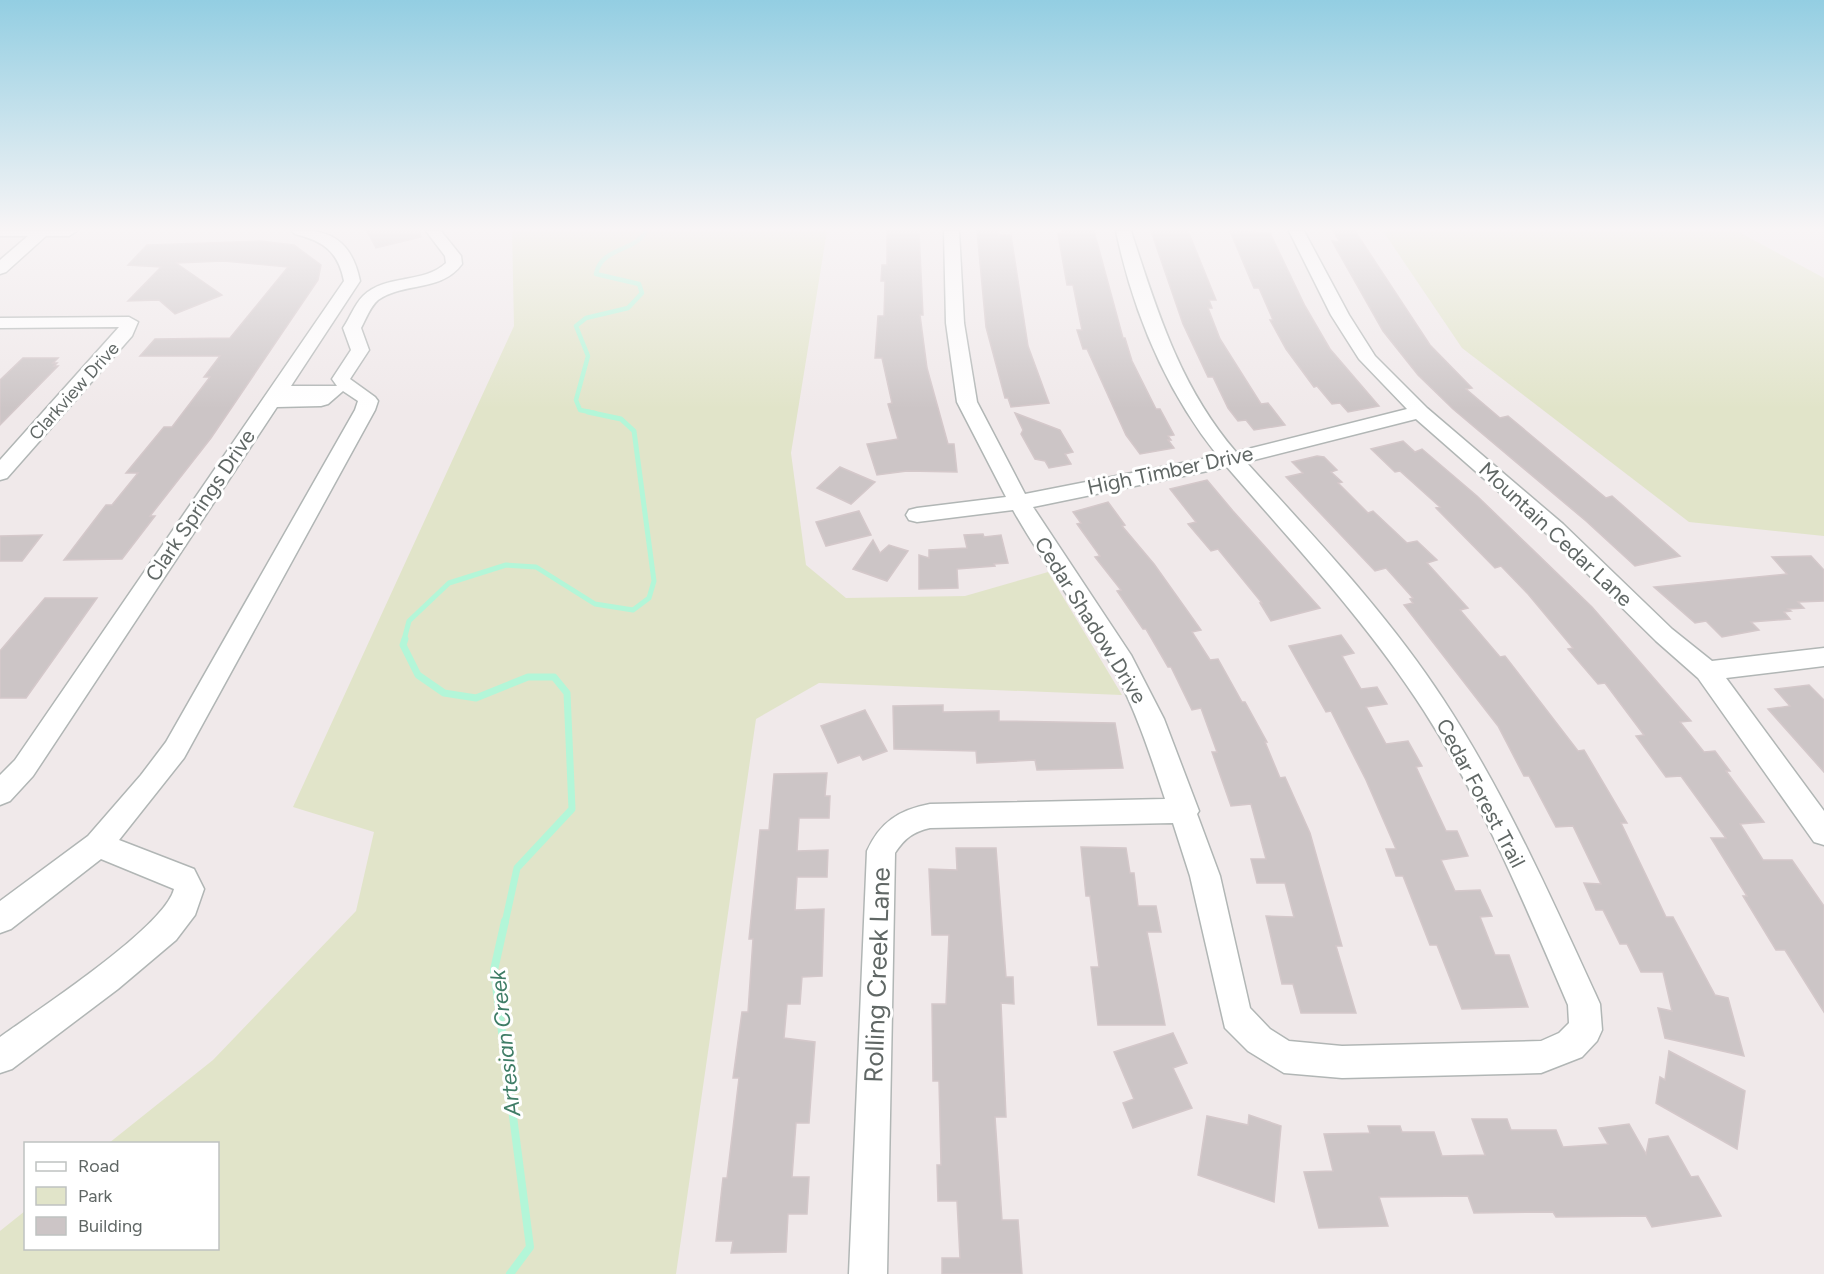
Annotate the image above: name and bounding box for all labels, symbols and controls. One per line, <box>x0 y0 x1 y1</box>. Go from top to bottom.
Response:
street label: Clarkview Drive <box>24 337 124 445</box>
street label: Clark Springs Drive <box>140 424 260 586</box>
street label: High Timber Drive <box>1085 440 1255 500</box>
street label: Mountain Cedar Lane <box>1474 456 1638 612</box>
street label: Cedar Shadow Drive <box>1030 532 1152 708</box>
street label: Cedar Forest Trail <box>1431 714 1531 872</box>
street label: Rolling Creek Lane <box>857 867 897 1083</box>
water label: Artesian Creek <box>484 967 526 1119</box>
legend <box>24 1142 219 1250</box>
text: Road <box>78 1155 119 1177</box>
text: Park <box>78 1185 113 1207</box>
text: Building <box>78 1215 143 1237</box>

